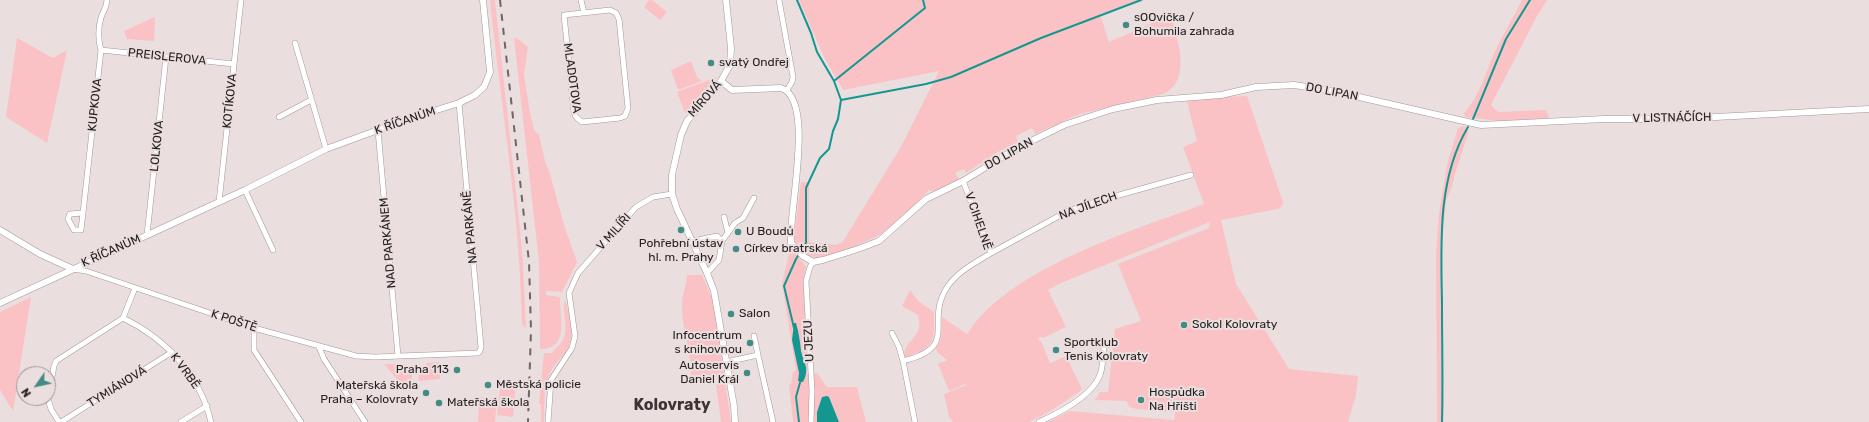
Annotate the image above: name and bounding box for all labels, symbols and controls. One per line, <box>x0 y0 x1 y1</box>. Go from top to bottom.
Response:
place label: sOOvička / Bohumila zahrada <box>1134 11 1234 39</box>
marker: sOOvička / Bohumila zahrada <box>1121 20 1131 30</box>
street label: MLADOTOVA <box>560 42 584 114</box>
street label: PREISLEROVA <box>127 46 207 68</box>
place label: svatý Ondřej <box>719 56 789 70</box>
marker: svatý Ondřej <box>706 58 716 68</box>
street label: KOTÍKOVA <box>220 73 240 129</box>
street label: KUPKOVA <box>85 78 105 132</box>
street label: MÍROVÁ <box>685 78 725 120</box>
street label: DO LIPAN <box>1305 80 1359 104</box>
street label: K ŘÍČANŮM <box>373 104 437 138</box>
street label: V LISTNÁČÍCH <box>1632 110 1712 126</box>
street label: LOLKOVA <box>147 120 167 172</box>
street label: DO LIPAN <box>982 135 1036 173</box>
street label: NA JÍLECH <box>1057 189 1119 223</box>
street label: NA PARKÁNĚ <box>460 190 480 264</box>
street label: V CIHELNĚ <box>961 190 995 252</box>
street label: NAD PARKÁNEM <box>377 197 399 289</box>
street label: V MILÍŘI <box>594 211 634 253</box>
marker: Pohřební ústav hl. m. Prahy <box>676 225 686 235</box>
place label: U Boudů <box>746 225 794 239</box>
marker: U Boudů <box>733 227 743 237</box>
street label: K ŘÍČANŮM <box>79 232 143 270</box>
place label: Pohřební ústav hl. m. Prahy <box>639 237 723 265</box>
place label: Církev bratrská <box>744 242 828 256</box>
marker: Církev bratrská <box>731 244 741 254</box>
street label: K POŠTĚ <box>209 307 259 335</box>
place label: Salon <box>739 307 770 321</box>
marker: Salon <box>726 309 736 319</box>
place label: Sokol Kolovraty <box>1192 318 1277 332</box>
street label: U JEZU <box>801 320 817 362</box>
marker: Sokol Kolovraty <box>1179 320 1189 330</box>
place label: Infocentrum s knihovnou <box>672 329 742 357</box>
place label: Sportklub Tenis Kolovraty <box>1064 336 1148 364</box>
marker: Infocentrum s knihovnou <box>745 338 755 348</box>
marker: Sportklub Tenis Kolovraty <box>1051 345 1061 355</box>
street label: K VRBĚ <box>167 350 203 392</box>
place label: Autoservis Daniel Král <box>679 359 739 387</box>
street label: TYMIÁNOVÁ <box>85 363 149 411</box>
place label: Praha 113 <box>396 363 449 377</box>
marker: Praha 113 <box>452 365 462 375</box>
north arrow <box>16 366 56 406</box>
marker: Autoservis Daniel Král <box>742 368 752 378</box>
place label: Městská policie <box>496 378 581 392</box>
place label: Mateřská škola Praha – Kolovraty <box>320 379 418 407</box>
marker: Městská policie <box>483 380 493 390</box>
text: N <box>19 386 34 399</box>
place label: Hospůdka Na Hřišti <box>1149 386 1205 414</box>
marker: Mateřská škola Praha – Kolovraty <box>421 388 431 398</box>
district label: Kolovraty <box>634 395 710 415</box>
marker: Hospůdka Na Hřišti <box>1136 395 1146 405</box>
place label: Mateřská škola <box>447 396 529 410</box>
marker: Mateřská škola <box>434 398 444 408</box>

